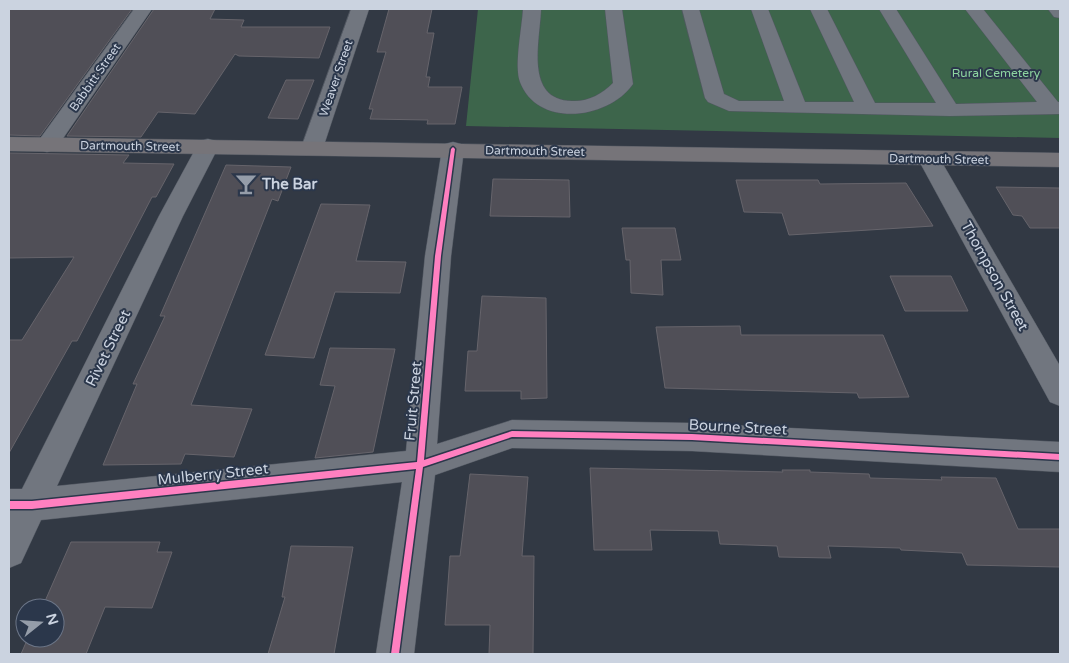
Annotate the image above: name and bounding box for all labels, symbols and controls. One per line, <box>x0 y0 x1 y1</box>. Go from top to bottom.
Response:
street label: Weaver Street <box>316 37 356 118</box>
street label: Babbitt Street <box>66 40 124 114</box>
park label: Rural Cemetery <box>952 66 1041 80</box>
street label: Dartmouth Street <box>80 138 180 154</box>
street label: Dartmouth Street <box>485 143 585 159</box>
street label: Dartmouth Street <box>889 151 989 167</box>
bar icon: The Bar <box>233 171 259 197</box>
place label: The Bar <box>261 175 317 193</box>
street label: Thompson Street <box>957 218 1033 334</box>
street label: Rivet Street <box>82 306 134 389</box>
street label: Fruit Street <box>401 360 425 442</box>
street label: Bourne Street <box>688 415 788 439</box>
street label: Mulberry Street <box>157 459 270 489</box>
north arrow <box>15 598 65 648</box>
text: N <box>42 611 62 627</box>

